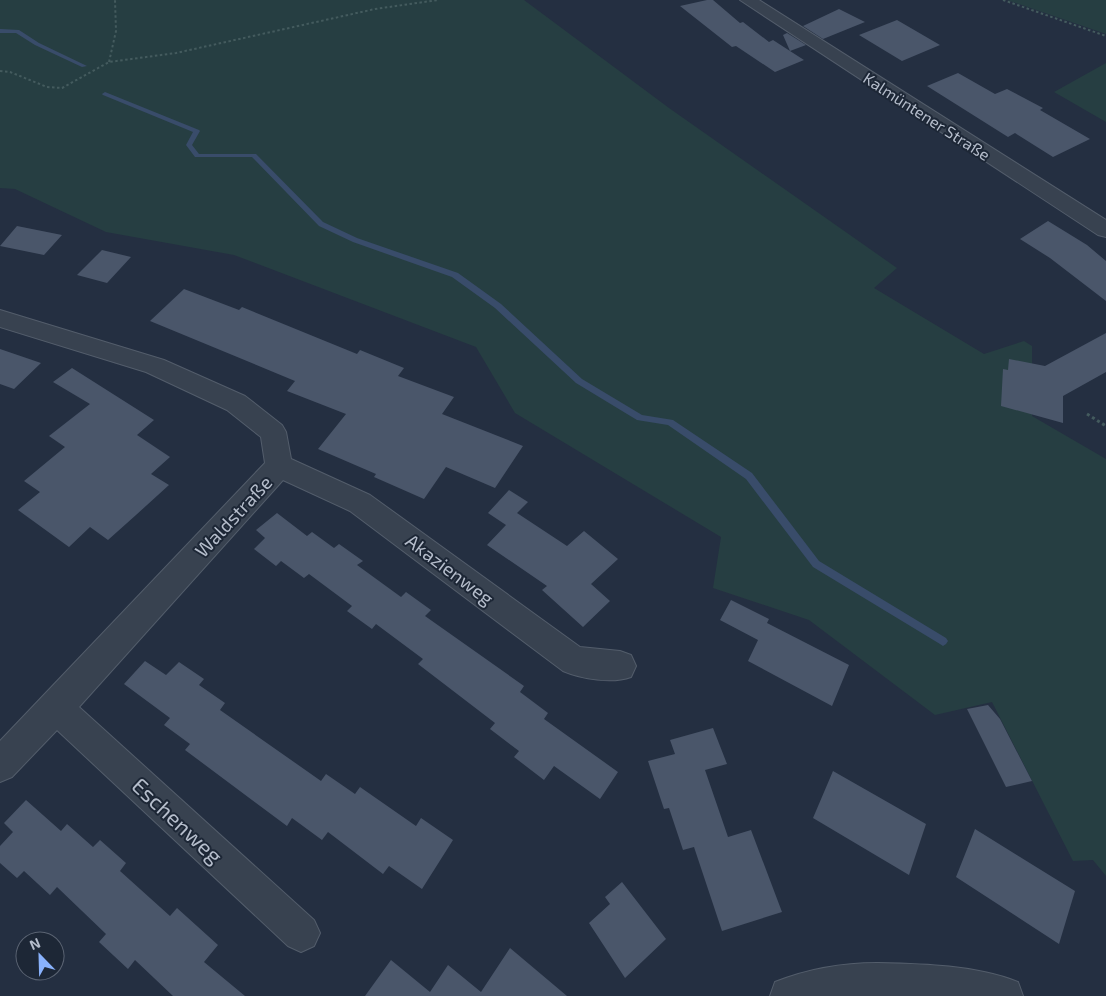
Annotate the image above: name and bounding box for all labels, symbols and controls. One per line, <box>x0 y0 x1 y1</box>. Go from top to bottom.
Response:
street label: Kalmüntener Straße <box>860 68 994 164</box>
street label: Waldstraße <box>190 471 276 561</box>
street label: Akazienweg <box>402 529 499 610</box>
street label: Eschenweg <box>128 772 228 868</box>
north arrow <box>15 931 65 981</box>
text: N <box>27 934 43 953</box>

